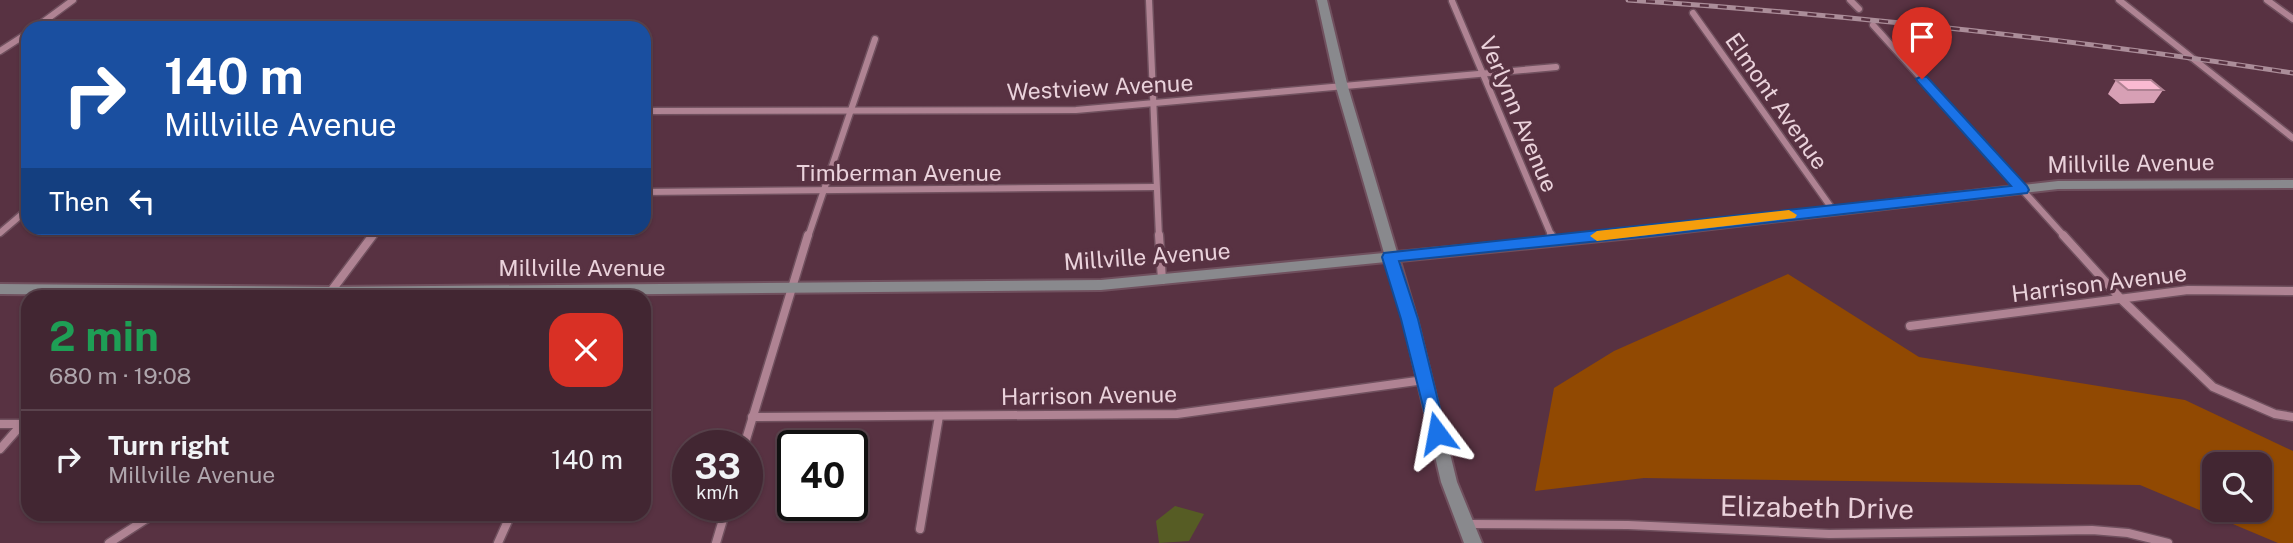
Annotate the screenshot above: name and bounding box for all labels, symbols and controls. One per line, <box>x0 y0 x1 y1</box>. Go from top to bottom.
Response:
pin <box>1892 7 1952 79</box>
icon: arrive <box>1903 18 1941 56</box>
street label: Elmont Avenue <box>1720 28 1834 174</box>
street label: Verlynn Avenue <box>1474 32 1564 196</box>
text: 140 m <box>164 47 304 105</box>
icon: right <box>49 49 140 140</box>
street label: Westview Avenue <box>1006 69 1194 105</box>
text: Millville Avenue <box>164 106 397 143</box>
street label: Millville Avenue <box>2047 148 2215 178</box>
street label: Timberman Avenue <box>796 159 1002 186</box>
icon: left <box>123 182 161 220</box>
text: Then <box>49 186 109 217</box>
street label: Millville Avenue <box>1063 237 1231 275</box>
street label: Millville Avenue <box>498 254 666 281</box>
street label: Harrison Avenue <box>2010 259 2188 307</box>
text: 2 min <box>49 311 159 360</box>
button: close <box>549 313 623 387</box>
text: 680 m · 19:08 <box>49 362 192 389</box>
street label: Harrison Avenue <box>1001 380 1177 410</box>
position arrow <box>1400 396 1474 470</box>
text: Turn right <box>108 430 230 461</box>
speed limit sign: 40 <box>777 430 868 521</box>
icon: right <box>49 440 87 478</box>
text: 140 m <box>551 444 623 475</box>
text: 33 <box>694 446 741 487</box>
map controls <box>2202 452 2272 522</box>
button: search <box>2202 452 2272 522</box>
text: Millville Avenue <box>108 461 275 488</box>
text: km/h <box>696 482 739 503</box>
street label: Elizabeth Drive <box>1720 489 1914 525</box>

